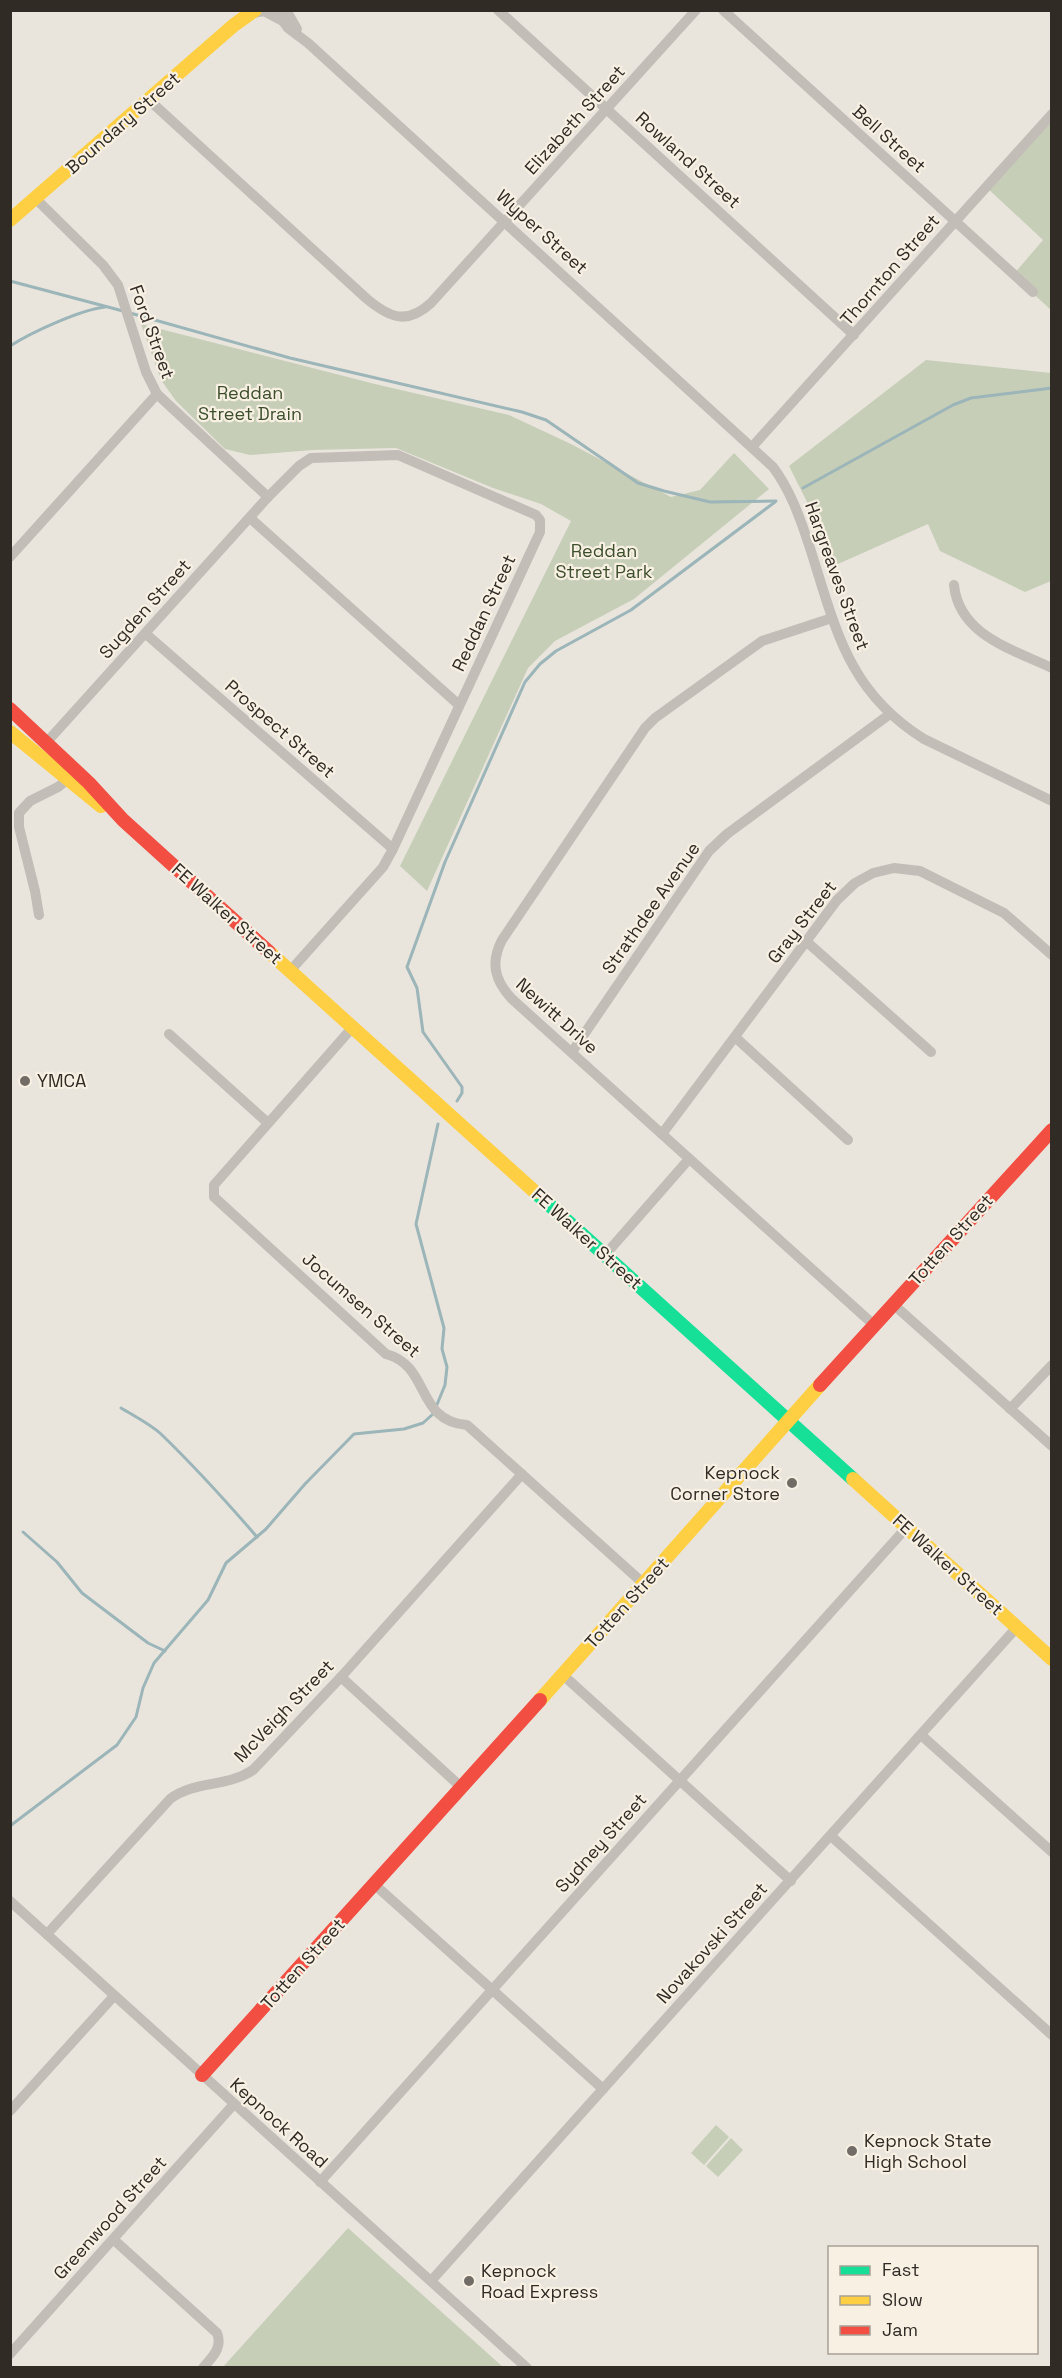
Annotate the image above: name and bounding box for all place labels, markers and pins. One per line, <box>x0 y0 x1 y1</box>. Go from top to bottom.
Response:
place label: YMCA <box>37 1069 86 1092</box>
marker: YMCA <box>18 1074 32 1088</box>
place label: Kepnock Corner Store <box>670 1461 780 1505</box>
marker: Kepnock Corner Store <box>785 1476 799 1490</box>
place label: Kepnock State High School <box>864 2129 992 2173</box>
marker: Kepnock State High School <box>845 2144 859 2158</box>
place label: Kepnock Road Express <box>481 2259 598 2303</box>
marker: Kepnock Road Express <box>462 2274 476 2288</box>

